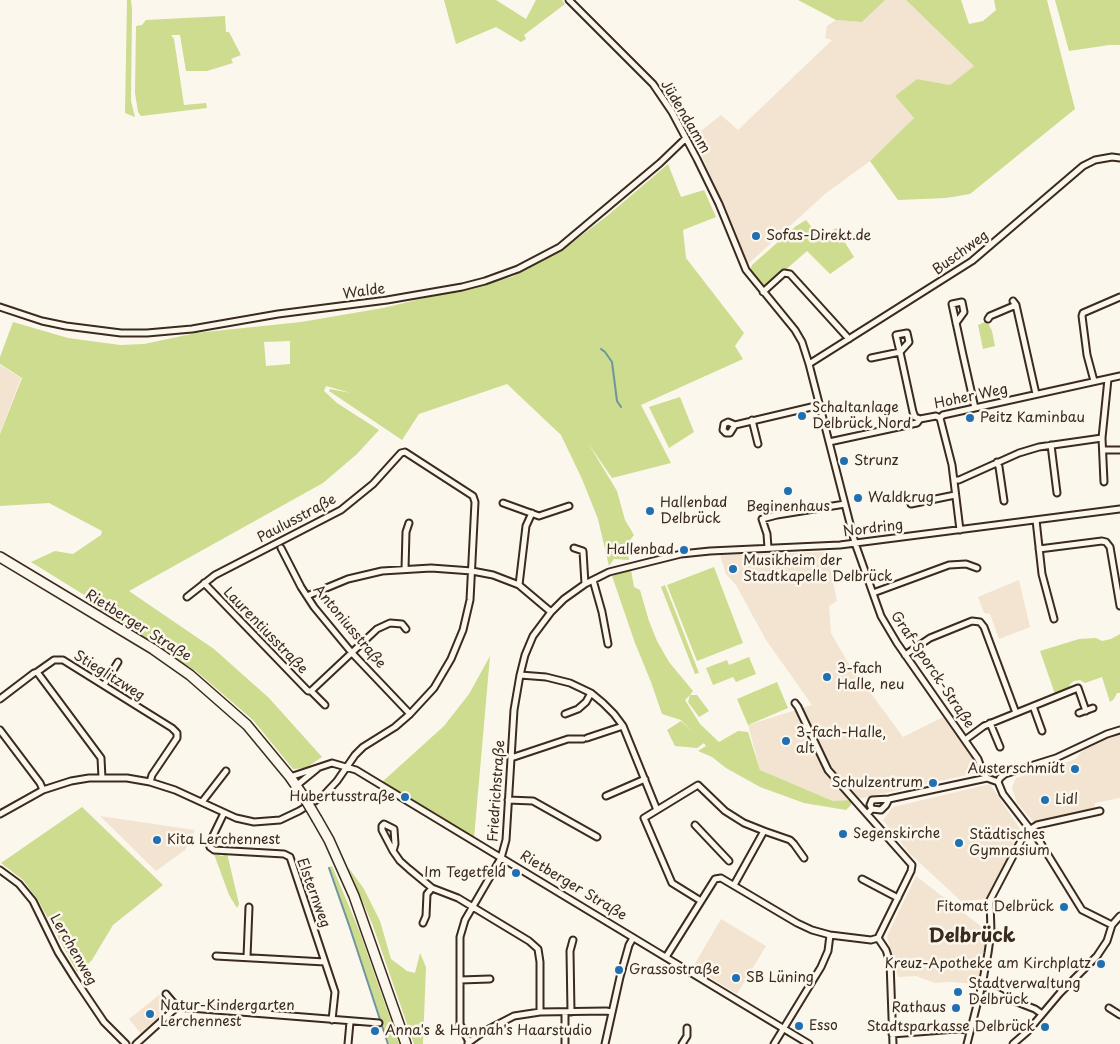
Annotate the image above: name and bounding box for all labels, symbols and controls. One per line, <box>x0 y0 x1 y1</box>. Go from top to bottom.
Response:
street label: Jüdendamm <box>657 78 713 156</box>
street label: Buschweg <box>930 227 992 279</box>
place label: Sofas-Direkt.de <box>766 228 871 244</box>
marker: Sofas-Direkt.de <box>750 230 762 242</box>
street label: Walde <box>342 281 386 303</box>
street label: Hoher Weg <box>933 381 1009 413</box>
place label: Schaltanlage Delbrück Nord <box>812 400 911 432</box>
marker: Schaltanlage Delbrück Nord <box>796 410 808 422</box>
place label: Peitz Kaminbau <box>980 410 1085 426</box>
marker: Peitz Kaminbau <box>964 412 976 424</box>
place label: Strunz <box>854 453 898 469</box>
marker: Strunz <box>838 455 850 467</box>
marker: Beginenhaus <box>782 485 794 497</box>
place label: Waldkrug <box>868 490 934 506</box>
street label: Paulusstraße <box>255 491 339 547</box>
marker: Waldkrug <box>852 492 864 504</box>
place label: Hallenbad Delbrück <box>660 495 728 528</box>
place label: Beginenhaus <box>746 499 830 515</box>
marker: Hallenbad Delbrück <box>644 505 656 517</box>
street label: Nordring <box>842 517 904 541</box>
place label: Hallenbad <box>606 542 674 558</box>
marker: Hallenbad <box>678 544 690 556</box>
place label: Musikheim der Stadtkapelle Delbrück <box>743 553 893 586</box>
marker: Musikheim der Stadtkapelle Delbrück <box>727 563 739 575</box>
street label: Antoniusstraße <box>309 582 389 672</box>
street label: Laurentiusstraße <box>219 584 311 678</box>
street label: Rietberger Straße <box>82 587 194 665</box>
street label: Graf-Sporck-Straße <box>887 608 977 732</box>
street label: Stieglitzweg <box>70 647 148 705</box>
place label: 3-fach Halle, neu <box>837 661 904 694</box>
marker: 3-fach Halle, neu <box>821 671 833 683</box>
place label: 3-fach-Halle, alt <box>796 725 886 758</box>
marker: 3-fach-Halle, alt <box>780 735 792 747</box>
street label: Friedrichstraße <box>485 739 509 843</box>
place label: Austerschmidt <box>968 761 1065 777</box>
marker: Austerschmidt <box>1069 763 1081 775</box>
place label: Schulzentrum <box>831 775 923 791</box>
marker: Schulzentrum <box>927 777 939 789</box>
place label: Hubertusstraße <box>289 789 395 805</box>
marker: Hubertusstraße <box>399 791 411 803</box>
place label: Lidl <box>1055 792 1078 808</box>
marker: Lidl <box>1039 794 1051 806</box>
place label: Segenskirche <box>853 826 940 842</box>
place label: Städtisches Gymnasium <box>969 827 1050 860</box>
marker: Segenskirche <box>837 828 849 840</box>
place label: Kita Lerchennest <box>167 832 280 848</box>
marker: Kita Lerchennest <box>151 834 163 846</box>
marker: Städtisches Gymnasium <box>953 837 965 849</box>
street label: Rietberger Straße <box>517 848 629 924</box>
street label: Elsternweg <box>293 856 333 930</box>
place label: Im Tegetfeld <box>424 865 506 881</box>
marker: Im Tegetfeld <box>510 867 522 879</box>
place label: Fitomat Delbrück <box>936 899 1054 915</box>
marker: Fitomat Delbrück <box>1058 901 1070 913</box>
street label: Lerchenweg <box>46 911 100 989</box>
district label: Delbrück <box>929 926 1015 948</box>
place label: Kreuz-Apotheke am Kirchplatz <box>884 956 1091 972</box>
marker: Kreuz-Apotheke am Kirchplatz <box>1095 958 1107 970</box>
place label: Grassostraße <box>629 962 720 978</box>
marker: Grassostraße <box>613 964 625 976</box>
place label: SB Lüning <box>746 970 814 986</box>
marker: SB Lüning <box>730 972 742 984</box>
place label: Stadtverwaltung Delbrück <box>968 976 1080 1009</box>
marker: Stadtverwaltung Delbrück <box>952 986 964 998</box>
place label: Natur-Kindergarten Lerchennest <box>160 998 295 1030</box>
place label: Rathaus <box>891 1000 946 1016</box>
marker: Rathaus <box>950 1002 962 1014</box>
marker: Natur-Kindergarten Lerchennest <box>144 1008 156 1020</box>
place label: Esso <box>809 1018 838 1034</box>
place label: Stadtsparkasse Delbrück <box>866 1019 1035 1035</box>
marker: Esso <box>793 1020 805 1032</box>
marker: Stadtsparkasse Delbrück <box>1039 1021 1051 1033</box>
place label: Anna's & Hannah's Haarstudio <box>385 1023 592 1039</box>
marker: Anna's & Hannah's Haarstudio <box>369 1025 381 1037</box>

